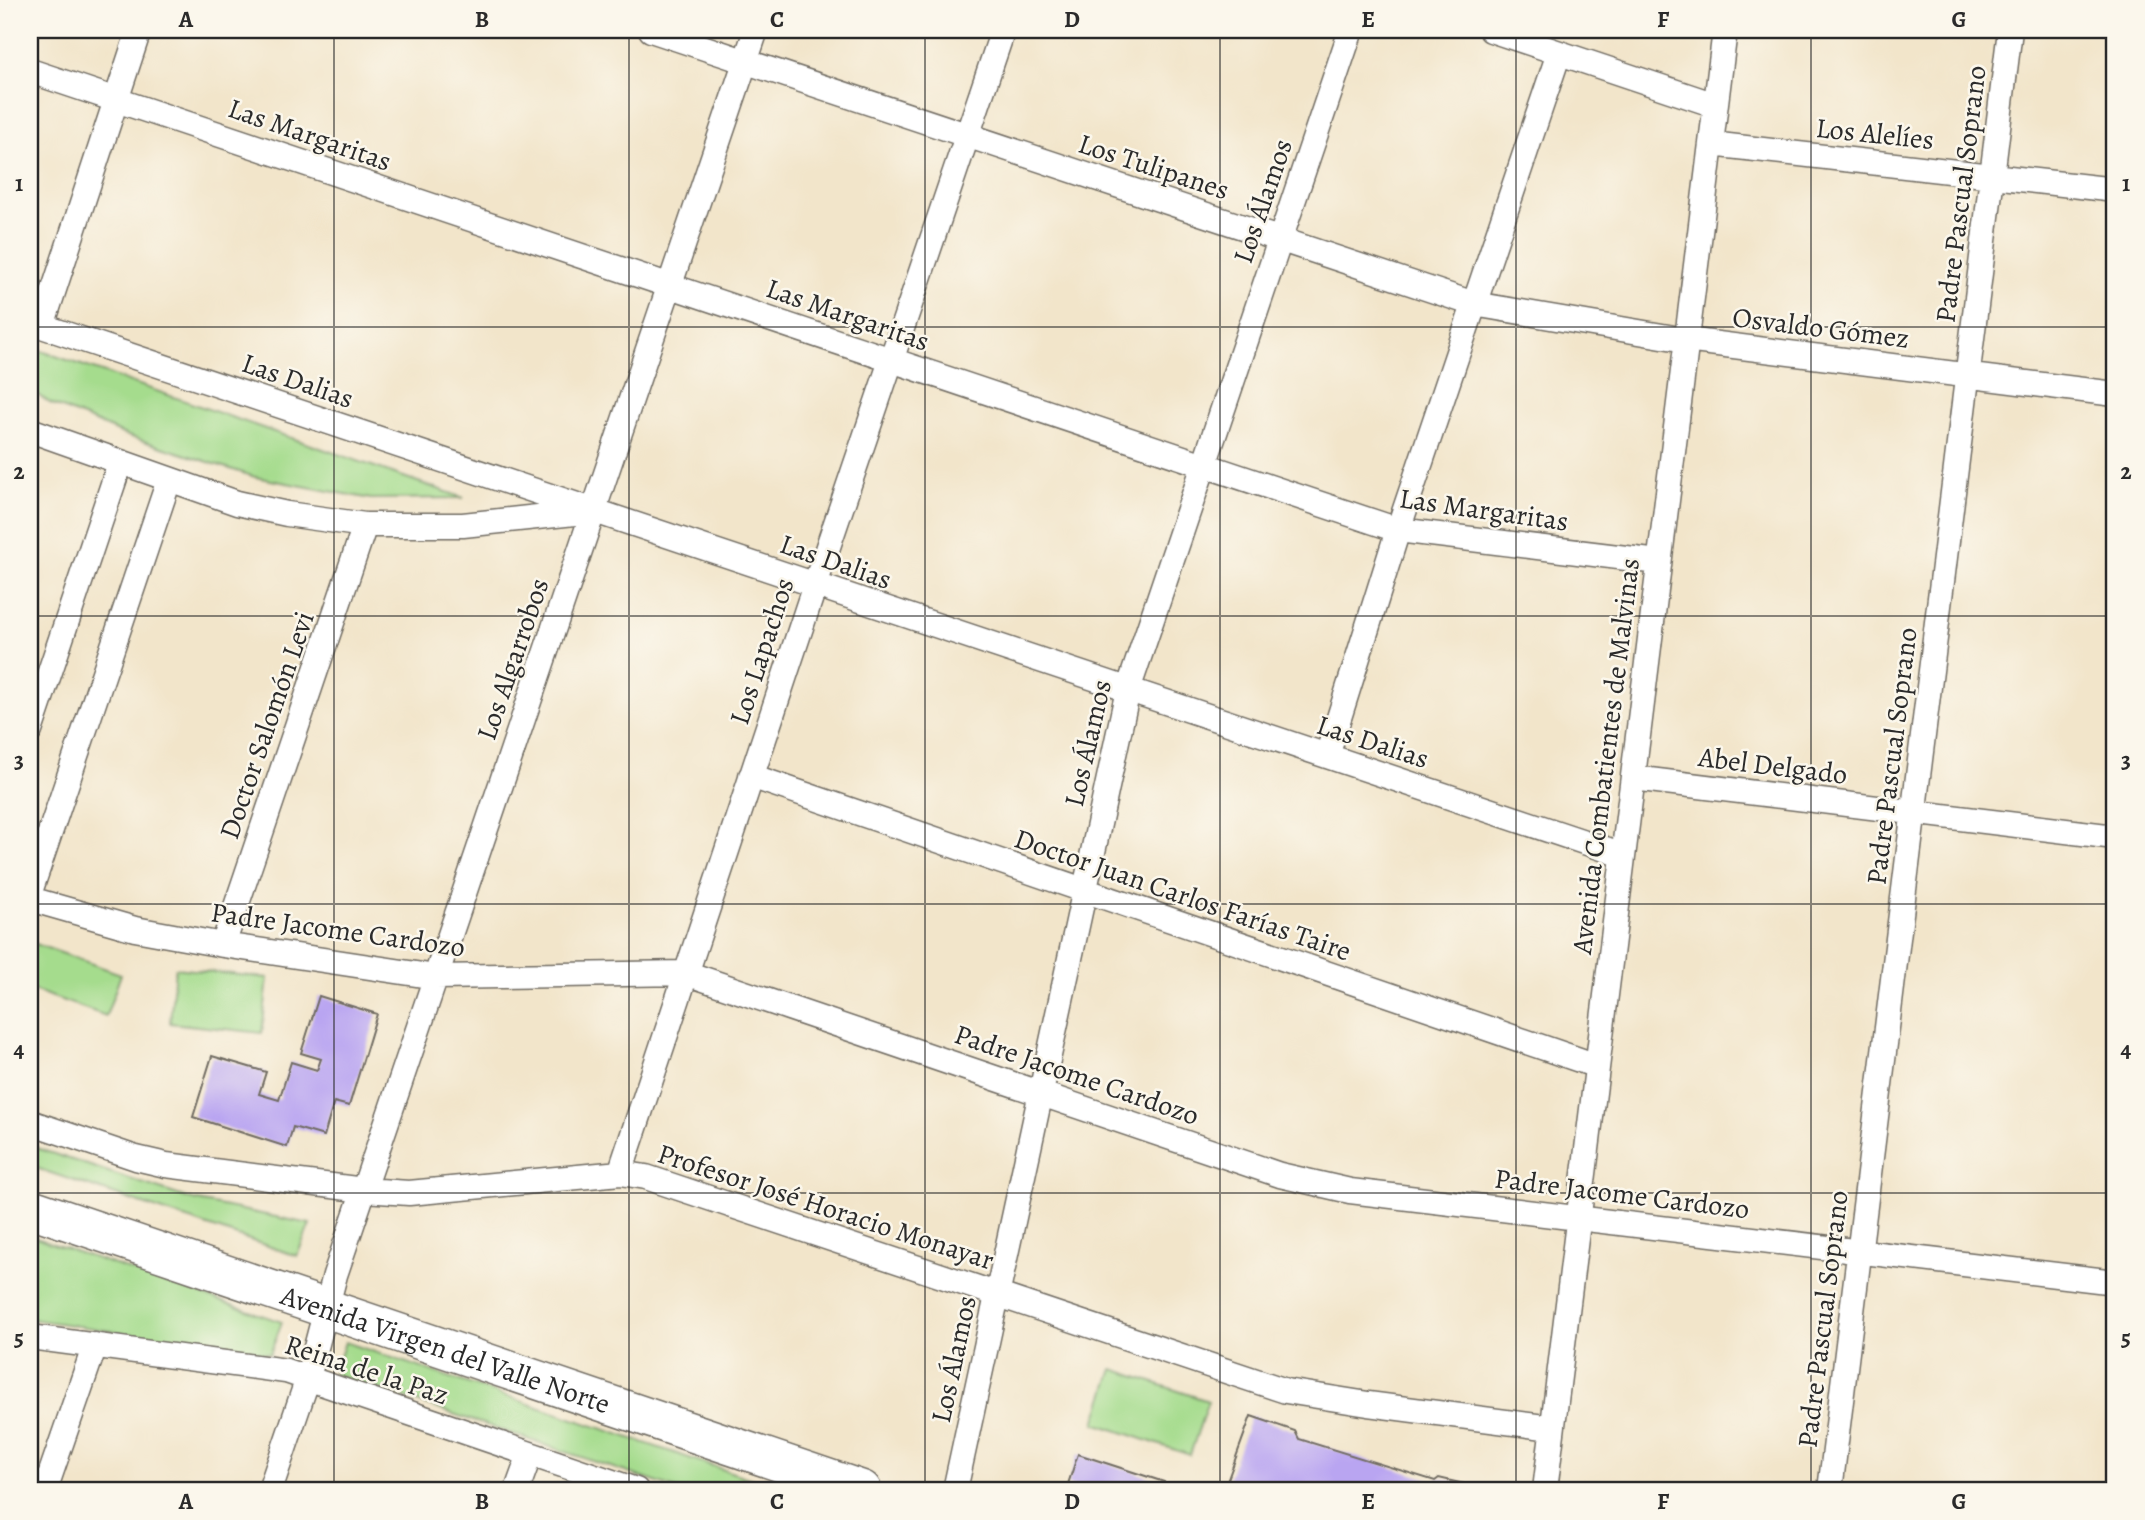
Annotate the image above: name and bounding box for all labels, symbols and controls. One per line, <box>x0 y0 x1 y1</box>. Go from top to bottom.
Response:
text: A <box>178 4 194 35</box>
text: B <box>475 4 489 35</box>
text: C <box>770 4 784 35</box>
text: D <box>1064 4 1080 35</box>
text: E <box>1361 4 1375 35</box>
text: F <box>1657 4 1670 35</box>
text: G <box>1951 4 1967 35</box>
street label: Padre Pascual Soprano <box>1926 63 1996 325</box>
street label: Las Margaritas <box>223 89 396 181</box>
street label: Los Alelíes <box>1814 109 1936 159</box>
street label: Los Tulipanes <box>1074 125 1234 209</box>
street label: Los Álamos <box>1224 134 1302 269</box>
text: 1 <box>15 168 23 199</box>
text: 1 <box>2122 168 2130 199</box>
street label: Las Margaritas <box>761 269 934 361</box>
street label: Osvaldo Gómez <box>1730 298 1911 358</box>
street label: Las Dalias <box>237 344 359 418</box>
text: 2 <box>13 456 25 487</box>
text: 2 <box>2120 456 2132 487</box>
street label: Las Margaritas <box>1397 479 1571 541</box>
street label: Las Dalias <box>775 525 897 599</box>
street label: Avenida Combatientes de Malvinas <box>1563 556 1649 957</box>
street label: Los Algarrobos <box>467 573 558 745</box>
street label: Los Lapachos <box>720 573 804 729</box>
street label: Doctor Salomón Levi <box>210 606 324 844</box>
street label: Padre Pascual Soprano <box>1857 625 1927 887</box>
street label: Los Álamos <box>1055 676 1121 810</box>
street label: Las Dalias <box>1312 706 1434 778</box>
street label: Abel Delgado <box>1695 738 1849 794</box>
text: 3 <box>14 745 24 776</box>
text: 3 <box>2121 745 2131 776</box>
street label: Doctor Juan Carlos Farías Taire <box>1009 819 1356 970</box>
street label: Padre Jacome Cardozo <box>208 893 467 967</box>
street label: Padre Jacome Cardozo <box>949 1015 1204 1135</box>
text: 4 <box>14 1034 25 1065</box>
text: 4 <box>2121 1034 2132 1065</box>
street label: Profesor José Horacio Monayar <box>653 1135 999 1279</box>
street label: Padre Jacome Cardozo <box>1492 1160 1751 1228</box>
street label: Padre Pascual Soprano <box>1788 1188 1858 1450</box>
street label: Avenida Virgen del Valle Norte <box>275 1276 615 1423</box>
street label: Los Álamos <box>922 1292 986 1426</box>
text: 5 <box>14 1322 24 1353</box>
text: 5 <box>2121 1322 2131 1353</box>
street label: Reina de la Paz <box>280 1326 453 1414</box>
text: A <box>178 1486 194 1517</box>
text: B <box>475 1486 489 1517</box>
text: C <box>770 1486 784 1517</box>
text: D <box>1064 1486 1080 1517</box>
text: E <box>1361 1486 1375 1517</box>
text: F <box>1657 1486 1670 1517</box>
text: G <box>1951 1486 1967 1517</box>

